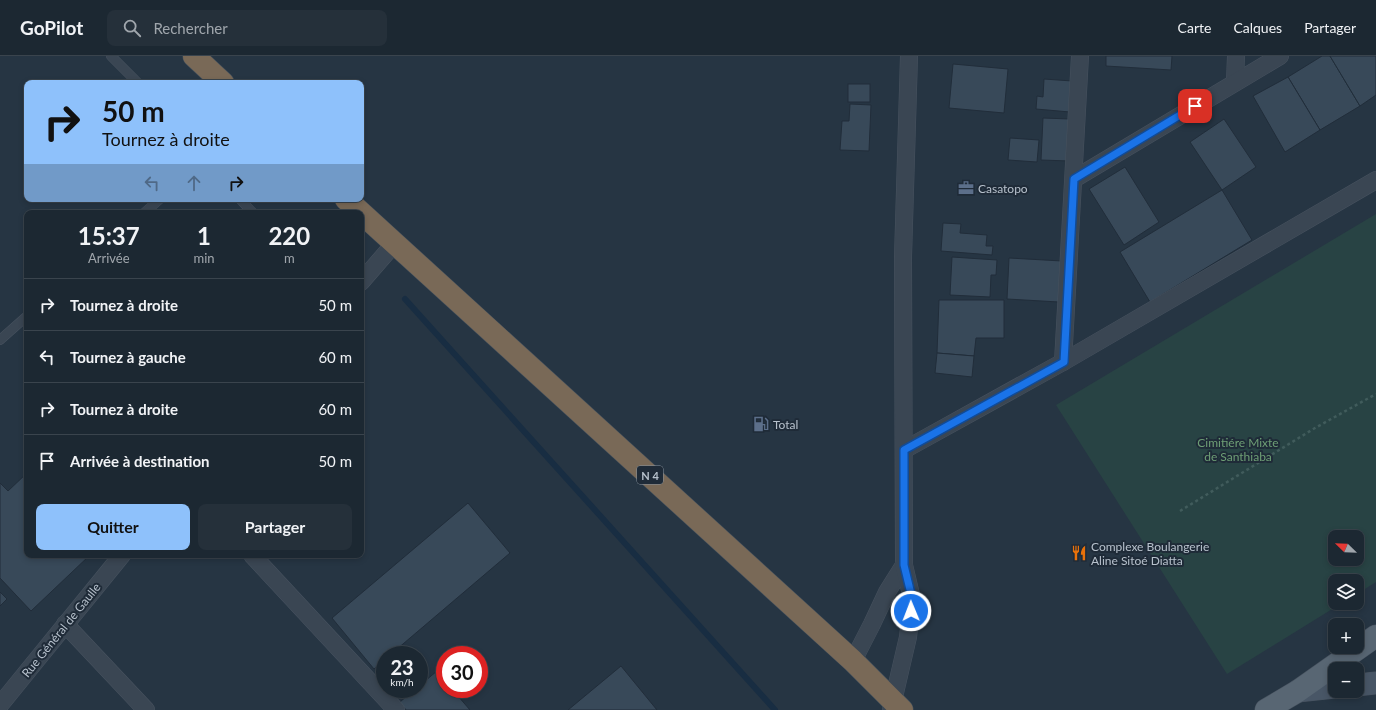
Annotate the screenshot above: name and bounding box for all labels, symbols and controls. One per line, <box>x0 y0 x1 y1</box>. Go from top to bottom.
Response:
search box <box>107 10 387 46</box>
text: GoPilot <box>20 16 83 39</box>
icon: search <box>121 17 143 39</box>
text: Rechercher <box>153 19 228 37</box>
text: Carte <box>1178 19 1211 36</box>
text: Calques <box>1233 19 1282 36</box>
text: Partager <box>1304 19 1356 36</box>
pin <box>1178 89 1212 123</box>
text: 50 m <box>102 94 165 128</box>
icon: arrive <box>1184 95 1206 117</box>
icon: right <box>36 96 88 148</box>
text: Tournez à droite <box>102 128 230 150</box>
icon: left <box>141 172 163 194</box>
icon: ahead <box>183 172 205 194</box>
icon: right <box>225 172 247 194</box>
office icon: Casatopo <box>957 179 975 197</box>
place label: Casatopo <box>978 181 1028 196</box>
text: 15:37 <box>78 221 140 250</box>
text: 1 <box>197 221 211 250</box>
text: 220 <box>268 221 310 250</box>
text: Arrivée <box>88 250 130 266</box>
text: min <box>194 250 215 266</box>
text: m <box>284 250 295 266</box>
icon: right <box>36 294 58 316</box>
text: Tournez à droite <box>70 296 178 314</box>
text: 50 m <box>318 296 352 314</box>
icon: left <box>36 346 58 368</box>
text: Tournez à gauche <box>70 348 186 366</box>
text: 60 m <box>318 348 352 366</box>
icon: right <box>36 398 58 420</box>
text: Tournez à droite <box>70 400 178 418</box>
text: 60 m <box>318 400 352 418</box>
fuel station icon: Total <box>752 415 770 433</box>
place label: Total <box>773 417 798 432</box>
park label: Cimitiére Mixte de Santhiaba <box>1197 435 1279 464</box>
icon: arrive <box>36 450 58 472</box>
text: Arrivée à destination <box>70 452 209 470</box>
text: 50 m <box>318 452 352 470</box>
road number: N 4 <box>637 466 663 484</box>
button: Quitter <box>36 504 190 550</box>
button: Partager <box>198 504 352 550</box>
north arrow <box>1328 530 1364 566</box>
map controls <box>1328 530 1364 698</box>
place label: Complexe Boulangerie Aline Sitoé Diatta <box>1091 539 1209 568</box>
restaurant icon: Complexe Boulangerie Aline Sitoé Diatta <box>1070 544 1088 562</box>
button: layers <box>1328 574 1364 610</box>
street label: Rue Général de Gaulle <box>18 580 104 680</box>
position arrow <box>890 590 932 632</box>
button: + <box>1328 618 1364 654</box>
speed limit sign: 30 <box>436 646 488 698</box>
text: 23 <box>390 655 414 679</box>
button: − <box>1328 662 1364 698</box>
text: km/h <box>390 676 414 688</box>

